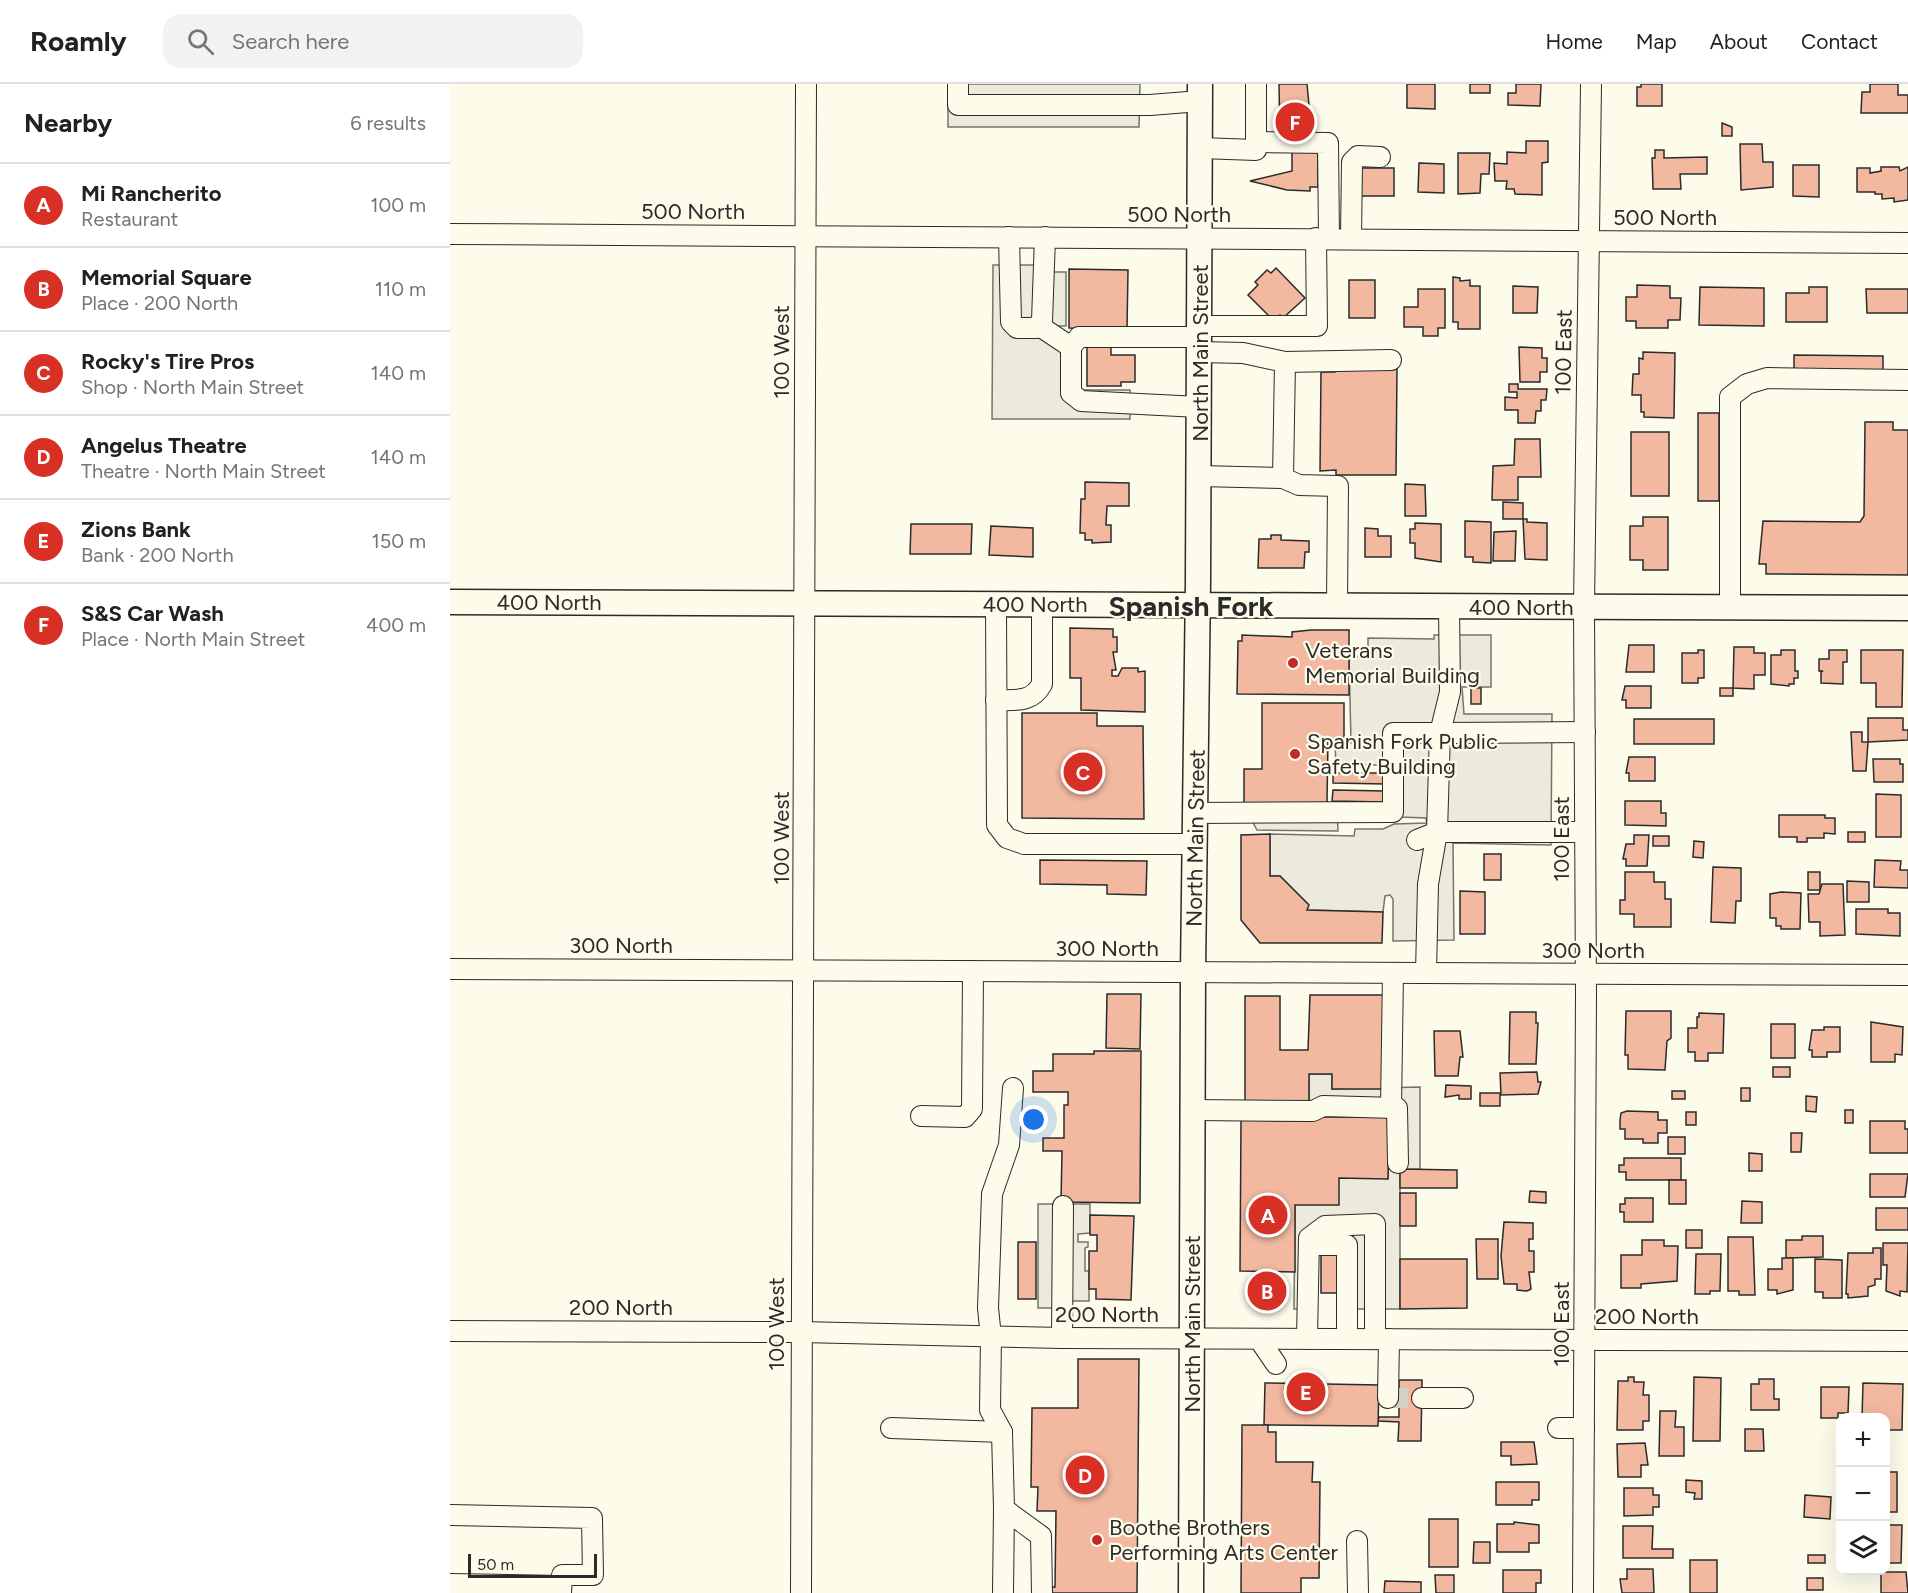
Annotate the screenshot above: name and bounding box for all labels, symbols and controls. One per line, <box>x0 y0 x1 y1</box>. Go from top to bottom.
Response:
search box <box>163 14 583 68</box>
text: Roamly <box>30 24 127 58</box>
icon: search <box>184 25 217 58</box>
text: Search here <box>232 28 349 55</box>
text: Home <box>1546 29 1603 54</box>
text: Map <box>1636 29 1677 54</box>
text: About <box>1710 29 1768 54</box>
text: Contact <box>1801 29 1878 54</box>
pin: F <box>1276 99 1314 144</box>
text: Nearby <box>24 107 112 139</box>
text: 6 results <box>350 111 426 135</box>
text: Mi Rancherito <box>81 180 222 207</box>
text: A <box>36 193 51 217</box>
text: 100 m <box>370 193 426 217</box>
street label: 500 North <box>641 198 745 225</box>
street label: 500 North <box>1127 201 1231 228</box>
street label: 500 North <box>1613 204 1717 231</box>
text: Restaurant <box>81 207 178 231</box>
text: Memorial Square <box>81 264 252 291</box>
street label: North Main Street <box>1187 264 1214 442</box>
text: B <box>37 277 50 301</box>
text: 110 m <box>375 277 426 301</box>
text: Place · 200 North <box>81 291 238 315</box>
street label: 100 West <box>768 305 795 399</box>
street label: 100 East <box>1549 309 1578 395</box>
text: Rocky's Tire Pros <box>81 348 254 375</box>
text: C <box>36 361 51 385</box>
text: 140 m <box>371 361 426 385</box>
text: Shop · North Main Street <box>81 375 304 399</box>
text: Angelus Theatre <box>81 432 247 459</box>
text: D <box>37 445 51 469</box>
text: 140 m <box>371 445 426 469</box>
text: Theatre · North Main Street <box>81 459 326 483</box>
text: Zions Bank <box>81 516 191 543</box>
text: E <box>38 529 49 553</box>
text: 150 m <box>371 529 426 553</box>
text: Bank · 200 North <box>81 543 234 567</box>
street label: 400 North <box>496 589 602 616</box>
district label: Spanish Fork <box>1109 589 1273 623</box>
street label: 400 North <box>982 591 1088 618</box>
street label: 400 North <box>1468 594 1574 621</box>
text: S&S Car Wash <box>81 600 224 627</box>
text: F <box>38 613 49 637</box>
text: 400 m <box>366 613 426 637</box>
text: Place · North Main Street <box>81 627 305 651</box>
place label: Veterans Memorial Building <box>1305 637 1480 689</box>
marker: Veterans Memorial Building <box>1286 656 1300 670</box>
place label: Spanish Fork Public Safety Building <box>1307 728 1498 780</box>
marker: Spanish Fork Public Safety Building <box>1288 747 1302 761</box>
street label: North Main Street <box>1180 749 1211 927</box>
pin: C <box>1064 750 1102 794</box>
street label: 100 West <box>768 791 795 885</box>
street label: 100 East <box>1548 796 1575 882</box>
street label: 300 North <box>569 932 673 959</box>
street label: 300 North <box>1055 935 1159 962</box>
street label: 300 North <box>1541 937 1645 964</box>
your location <box>1019 1105 1048 1134</box>
pin: A <box>1248 1192 1288 1238</box>
street label: North Main Street <box>1179 1235 1206 1413</box>
pin: B <box>1248 1268 1286 1314</box>
street label: 100 West <box>763 1277 790 1371</box>
street label: 100 East <box>1548 1281 1575 1367</box>
street label: 200 North <box>569 1294 673 1321</box>
street label: 200 North <box>1055 1301 1159 1328</box>
street label: 200 North <box>1595 1303 1699 1330</box>
pin: E <box>1286 1370 1326 1414</box>
map controls <box>1836 1413 1890 1575</box>
button: + <box>1836 1413 1890 1467</box>
pin: D <box>1066 1452 1104 1498</box>
button: − <box>1836 1467 1890 1521</box>
place label: Boothe Brothers Performing Arts Center <box>1109 1514 1338 1566</box>
button: layers <box>1836 1521 1890 1575</box>
marker: Boothe Brothers Performing Arts Center <box>1090 1533 1104 1547</box>
scale bar <box>468 1551 597 1578</box>
text: 50 m <box>477 1555 514 1574</box>

